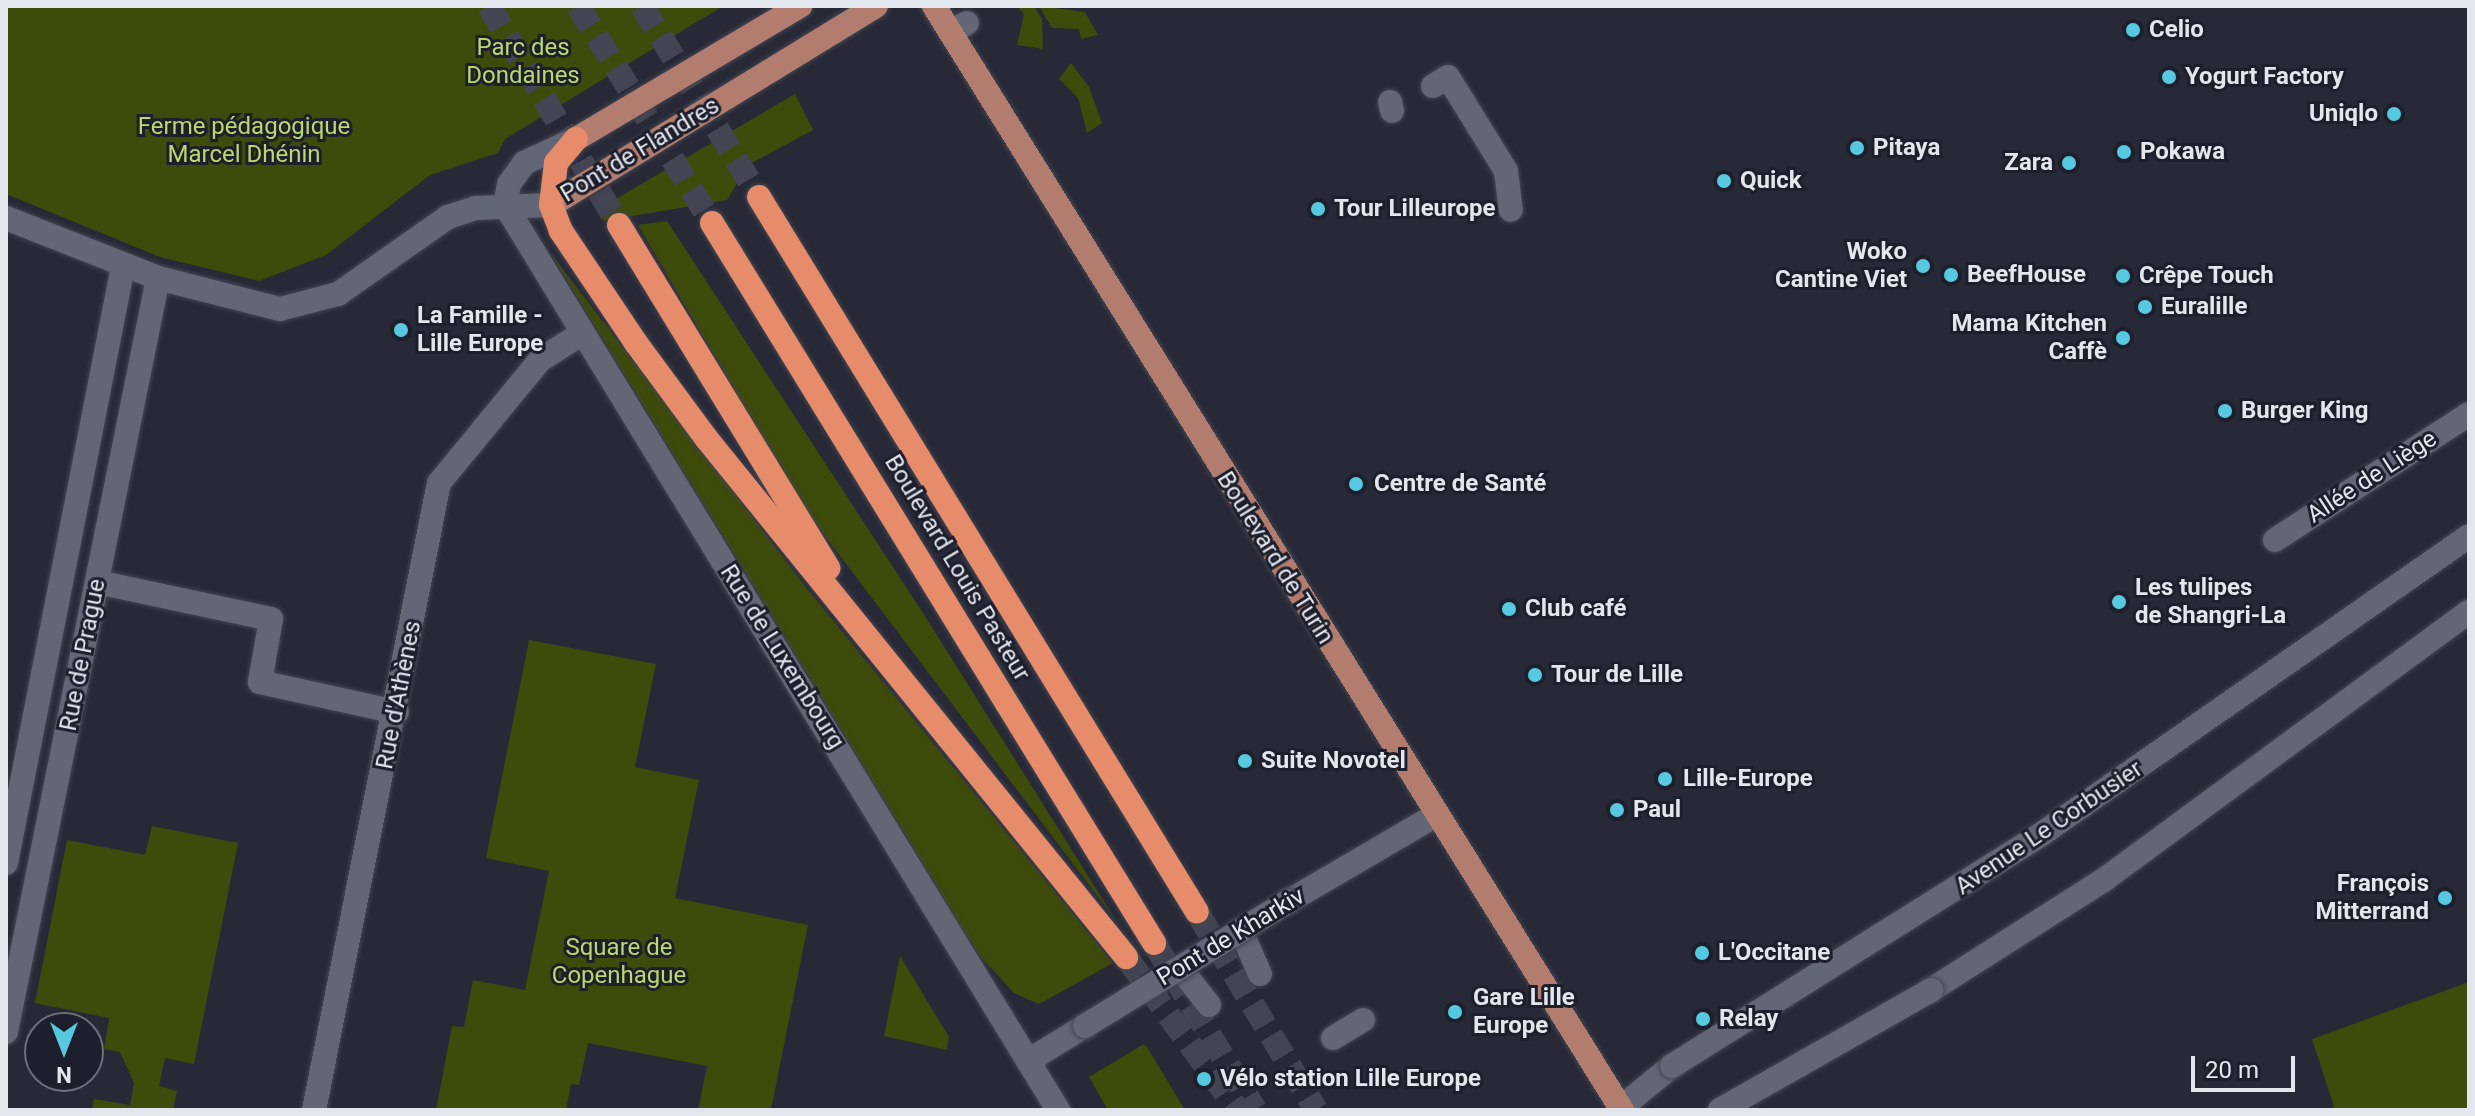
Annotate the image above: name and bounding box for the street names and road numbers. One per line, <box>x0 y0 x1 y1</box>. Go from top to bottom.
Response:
street label: Pont de Flandres <box>555 91 725 209</box>
street label: Allée de Liège <box>2302 424 2442 530</box>
street label: Boulevard Louis Pasteur <box>878 450 1036 686</box>
street label: Boulevard de Turin <box>1210 466 1340 650</box>
street label: Rue de Luxembourg <box>714 560 850 754</box>
street label: Rue de Prague <box>54 577 112 733</box>
street label: Rue d'Athènes <box>370 618 428 772</box>
street label: Avenue Le Corbusier <box>1950 755 2148 901</box>
street label: Pont de Kharkiv <box>1152 882 1310 992</box>

